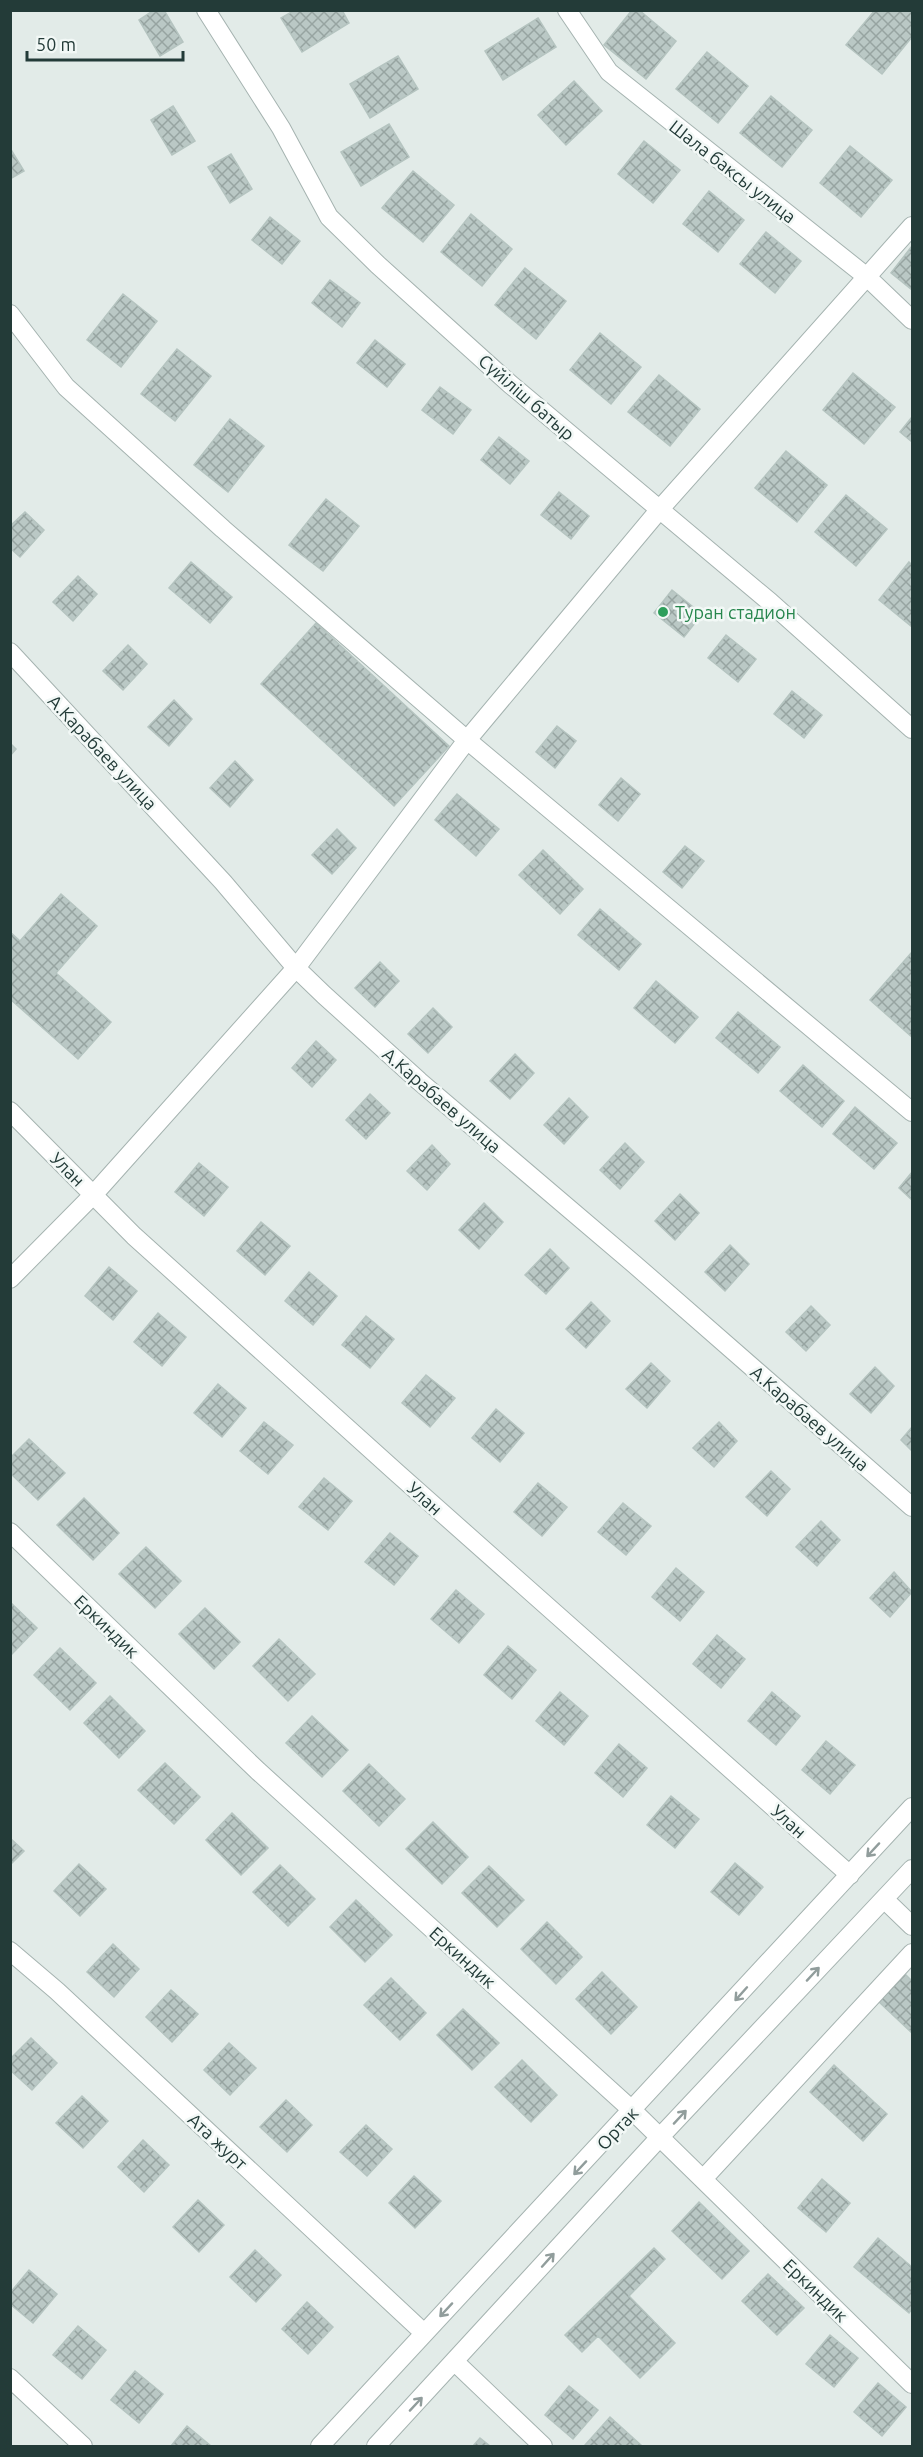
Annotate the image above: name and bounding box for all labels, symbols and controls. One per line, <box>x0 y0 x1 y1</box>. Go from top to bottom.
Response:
scale bar <box>27 24 183 62</box>
text: 50 m <box>36 34 76 54</box>
street label: Шала баксы улица <box>666 116 800 226</box>
street label: Сүйіліш батыр <box>475 350 579 444</box>
place label: Туран стадион <box>675 602 796 622</box>
marker: Туран стадион <box>656 605 670 619</box>
street label: А.Карабаев улица <box>45 690 161 814</box>
street label: А.Карабаев улица <box>379 1043 505 1157</box>
street label: Улан <box>47 1148 89 1190</box>
street label: А.Карабаев улица <box>747 1361 873 1475</box>
street label: Улан <box>404 1477 446 1519</box>
street label: Еркиндик <box>71 1590 143 1662</box>
street label: Улан <box>768 1800 810 1842</box>
one-way arrow <box>866 1842 880 1857</box>
street label: Еркиндик <box>426 1922 500 1992</box>
one-way arrow <box>806 1967 820 1982</box>
one-way arrow <box>734 1986 748 2001</box>
street label: Ортак <box>592 2103 642 2153</box>
street label: Ата журт <box>184 2109 252 2173</box>
one-way arrow <box>673 2109 687 2124</box>
one-way arrow <box>573 2160 587 2175</box>
one-way arrow <box>541 2253 555 2268</box>
street label: Еркиндик <box>780 2254 852 2326</box>
one-way arrow <box>439 2302 453 2317</box>
one-way arrow <box>409 2396 423 2411</box>

